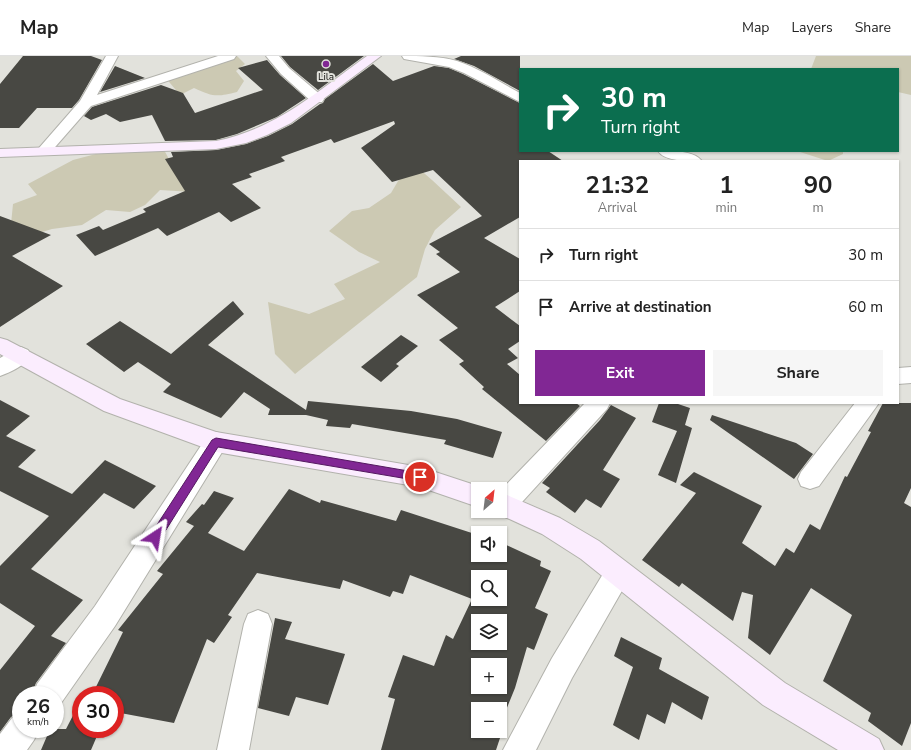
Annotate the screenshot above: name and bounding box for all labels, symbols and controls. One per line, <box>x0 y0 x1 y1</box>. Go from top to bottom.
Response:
text: Map <box>20 15 58 41</box>
text: Map <box>742 18 769 37</box>
text: Layers <box>791 18 833 37</box>
text: Share <box>855 18 891 37</box>
marker: Lila <box>321 59 331 69</box>
place label: Lila <box>318 70 334 84</box>
text: 30 m <box>601 79 667 117</box>
icon: right <box>535 84 587 136</box>
text: Turn right <box>601 115 680 139</box>
text: 21:32 <box>586 169 649 201</box>
text: 1 <box>719 169 734 201</box>
text: 90 <box>804 169 832 201</box>
text: Arrival <box>598 199 637 217</box>
text: min <box>716 199 737 217</box>
text: m <box>812 199 824 217</box>
icon: right <box>535 244 557 266</box>
text: Turn right <box>569 245 638 265</box>
text: 30 m <box>848 245 883 265</box>
icon: arrive <box>535 296 557 318</box>
text: Arrive at destination <box>569 297 712 317</box>
text: 60 m <box>848 297 883 317</box>
button: Exit <box>535 350 705 396</box>
button: Share <box>713 350 883 396</box>
pin <box>403 460 437 494</box>
icon: arrive <box>409 466 431 488</box>
north arrow <box>471 482 507 518</box>
map controls <box>471 482 507 738</box>
position arrow <box>134 516 176 558</box>
button: sound <box>471 526 507 562</box>
button: search <box>471 570 507 606</box>
button: layers <box>471 614 507 650</box>
button: + <box>471 658 507 694</box>
speed limit sign: 30 <box>72 686 124 738</box>
text: 26 <box>26 693 50 720</box>
button: − <box>471 702 507 738</box>
text: km/h <box>27 715 49 729</box>

